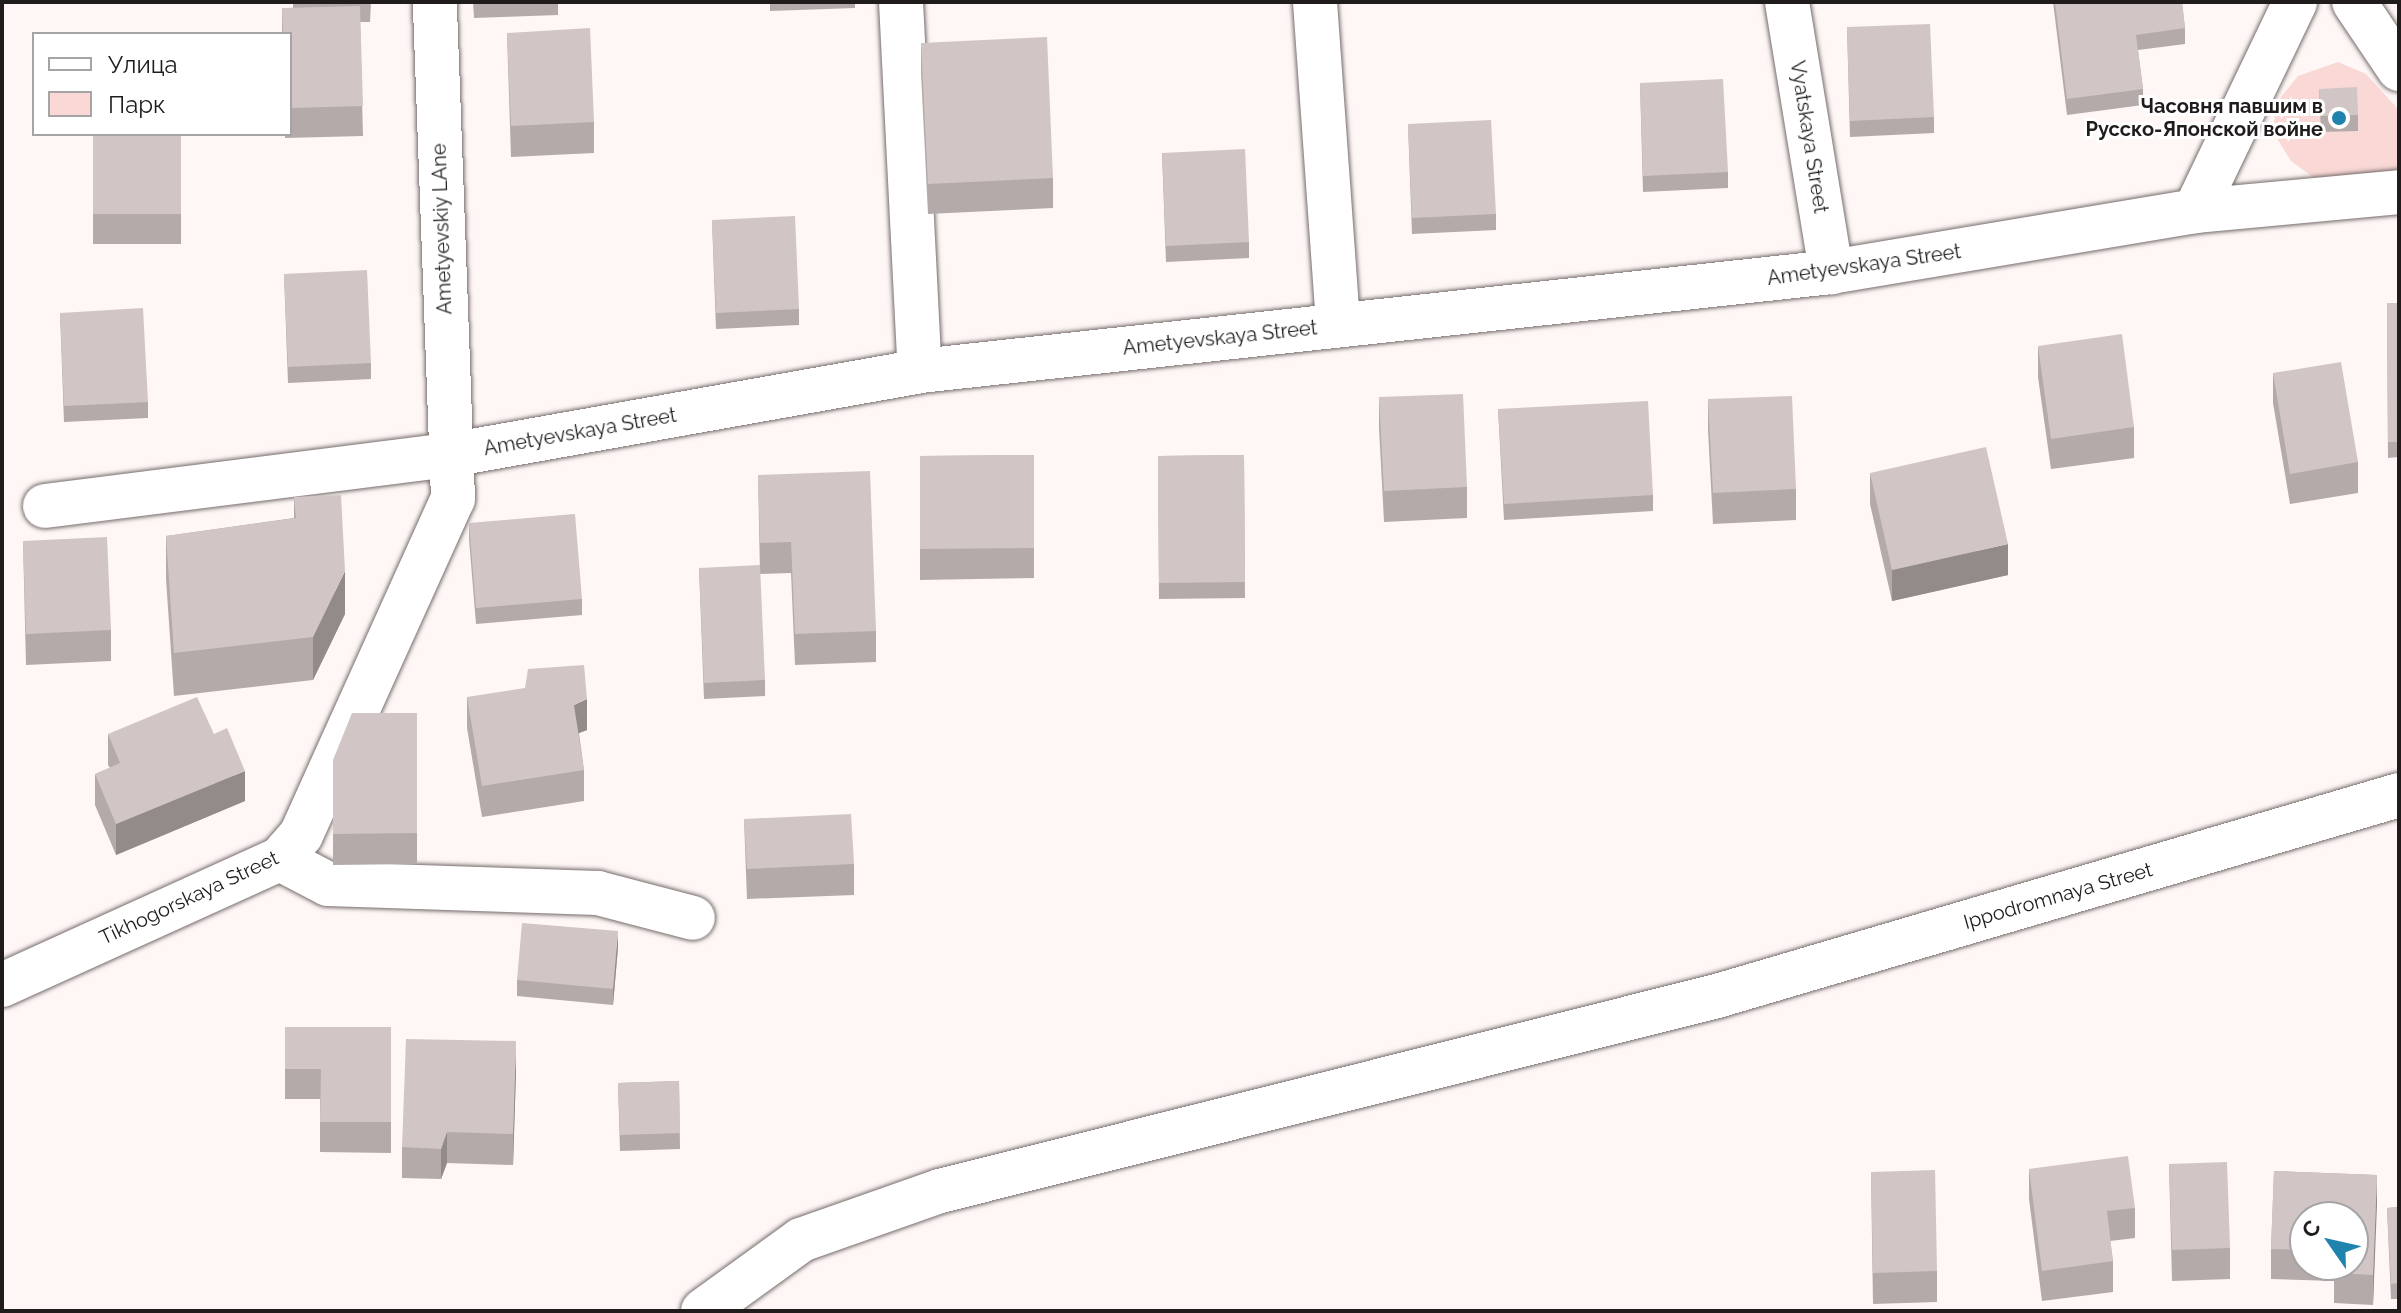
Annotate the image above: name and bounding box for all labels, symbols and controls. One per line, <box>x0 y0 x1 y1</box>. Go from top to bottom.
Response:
legend <box>32 32 292 136</box>
text: Улица <box>108 50 178 79</box>
street label: Vyatskaya Street <box>1785 59 1833 215</box>
text: Парк <box>108 90 166 119</box>
place label: Часовня павшим в Русско-Японской войне <box>2085 94 2323 141</box>
marker: Часовня павшим в Русско-Японской войне <box>2330 109 2348 127</box>
street label: Ametyevskiy LAne <box>427 143 457 315</box>
street label: Ametyevskaya Street <box>1766 240 1962 290</box>
street label: Ametyevskaya Street <box>1122 316 1318 360</box>
street label: Ametyevskaya Street <box>482 403 678 461</box>
street label: Tikhogorskaya Street <box>96 846 282 950</box>
street label: Ippodromnaya Street <box>1961 858 2155 934</box>
north arrow <box>2289 1201 2369 1281</box>
text: С <box>2296 1215 2326 1242</box>

